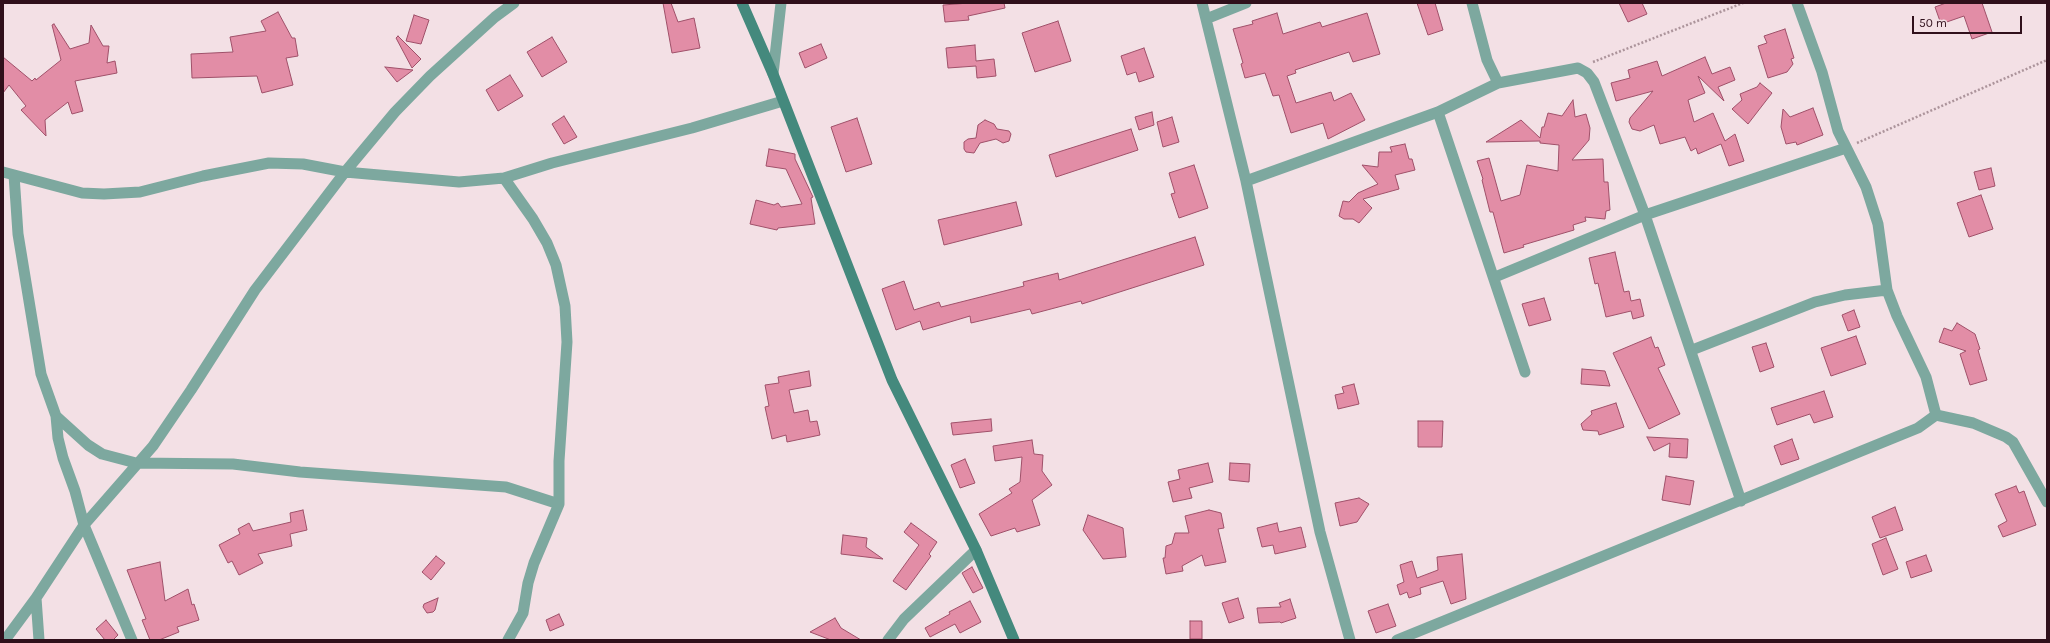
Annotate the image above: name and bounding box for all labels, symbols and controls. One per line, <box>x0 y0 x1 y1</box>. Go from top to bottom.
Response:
scale bar <box>1914 8 2024 34</box>
text: 50 m <box>1919 16 1947 30</box>

